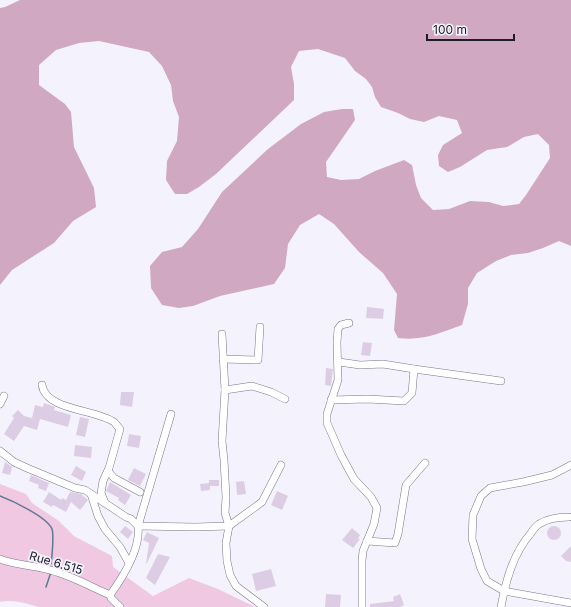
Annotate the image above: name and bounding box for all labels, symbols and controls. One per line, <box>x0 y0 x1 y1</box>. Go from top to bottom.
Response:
scale bar <box>427 16 514 42</box>
text: 100 m <box>433 22 467 37</box>
street label: Rue 6.515 <box>28 548 85 577</box>

